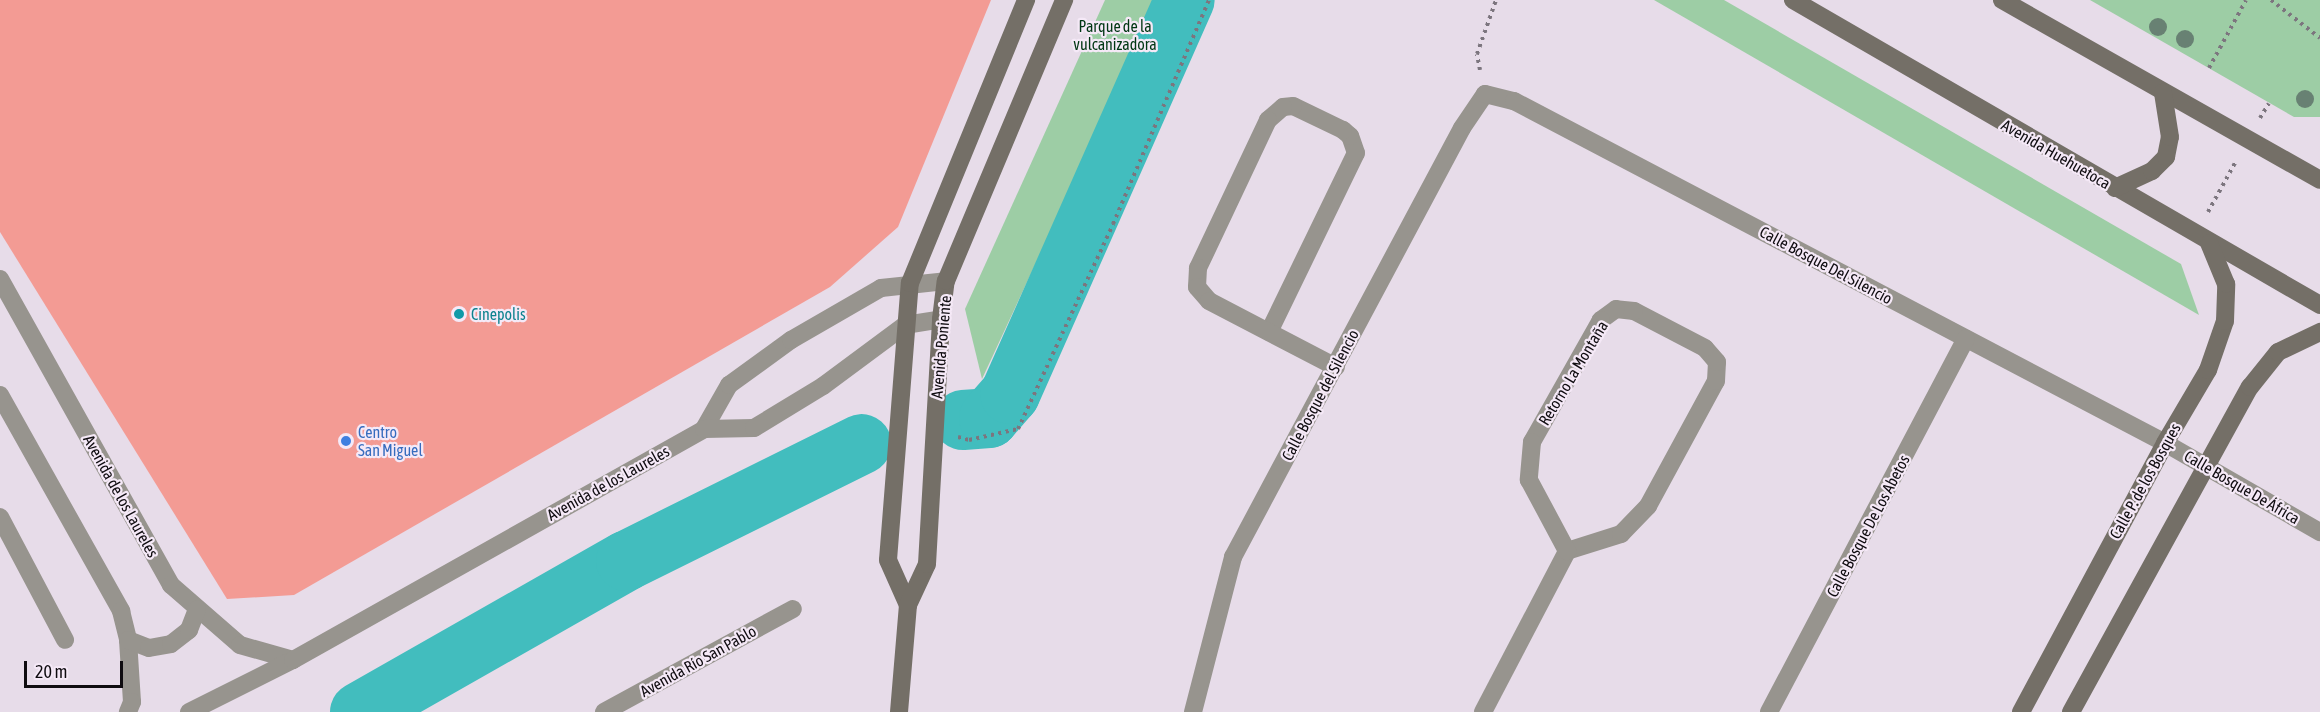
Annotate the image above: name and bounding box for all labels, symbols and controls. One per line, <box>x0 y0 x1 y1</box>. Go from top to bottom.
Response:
park label: Parque de la vulcanizadora <box>1073 16 1157 54</box>
street label: Avenida Huehuetoca <box>1998 115 2114 193</box>
street label: Calle Bosque Del Silencio <box>1757 222 1895 308</box>
street label: Avenida Poniente <box>927 295 955 399</box>
place label: Cinepolis <box>471 304 526 324</box>
marker: Cinepolis <box>452 307 466 321</box>
street label: Retorno La Montaña <box>1534 317 1612 429</box>
street label: Calle Bosque del Silencio <box>1277 326 1363 464</box>
street label: Calle P. de los Bosques <box>2105 420 2185 542</box>
place label: Centro San Miguel <box>358 422 423 460</box>
street label: Avenida de los Laureles <box>79 431 163 561</box>
marker: Centro San Miguel <box>339 434 353 448</box>
street label: Avenida de los Laureles <box>543 441 673 525</box>
street label: Calle Bosque De África <box>2181 446 2303 528</box>
street label: Calle Bosque De Los Abetos <box>1822 452 1914 600</box>
street label: Avenida Río San Pablo <box>637 621 759 701</box>
scale bar <box>27 649 126 687</box>
text: 20 m <box>35 661 67 682</box>

